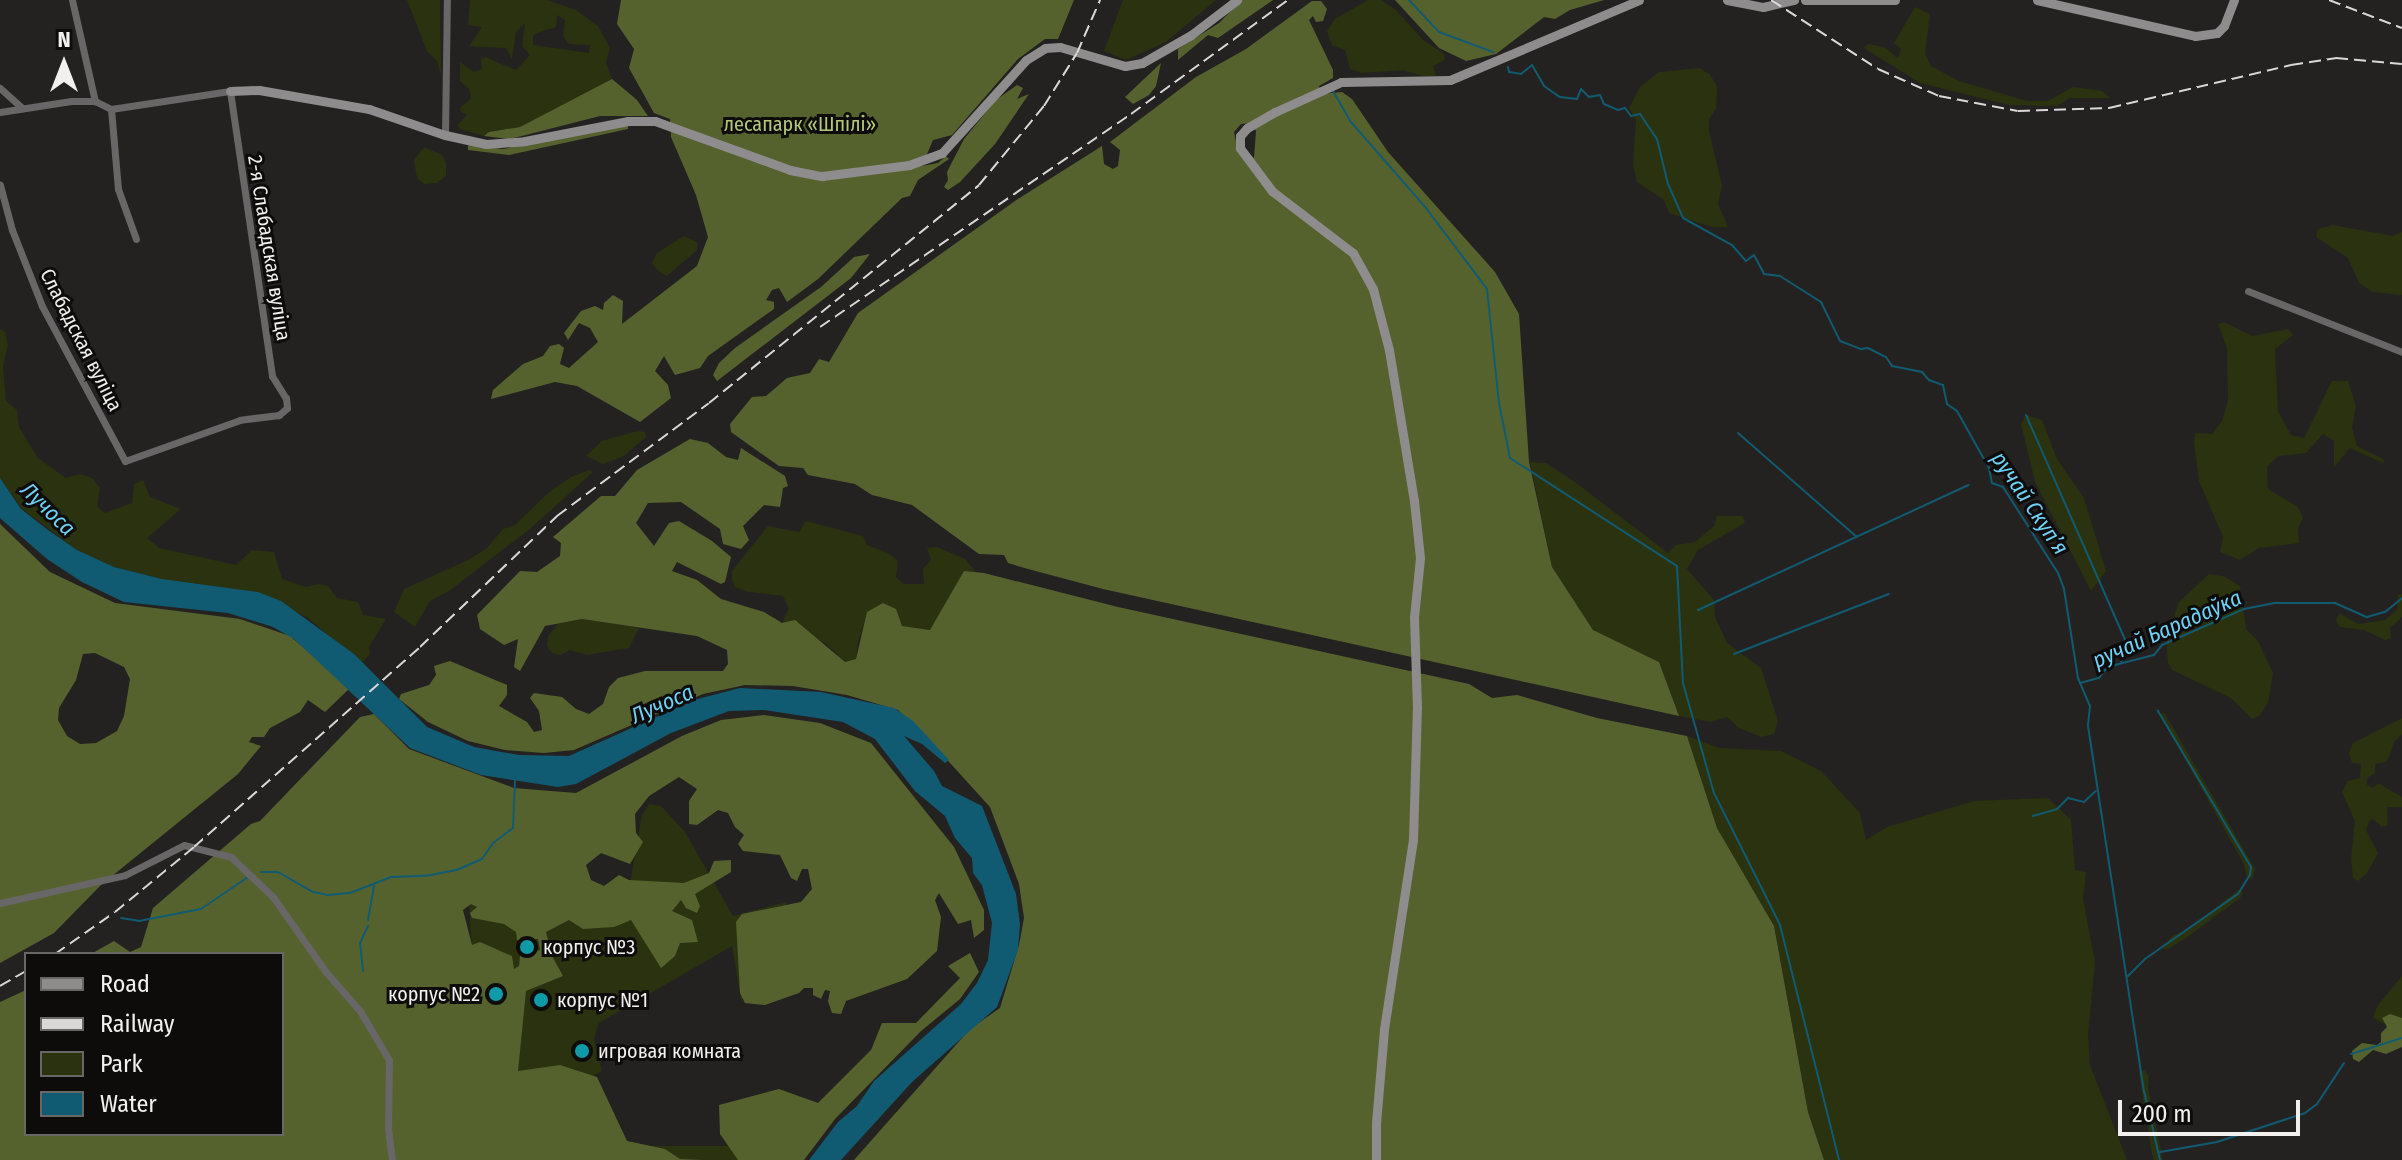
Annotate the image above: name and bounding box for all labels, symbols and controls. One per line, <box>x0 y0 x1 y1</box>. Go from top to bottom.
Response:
north arrow <box>24 24 104 104</box>
text: N <box>57 26 71 53</box>
park label: лесапарк «Шпілі» <box>724 112 876 136</box>
street label: 2-я Слабадская вуліца <box>243 154 295 342</box>
street label: Слабадская вуліца <box>35 265 127 415</box>
water label: ручай Скупʼя <box>1986 447 2074 559</box>
water label: Лучоса <box>15 477 81 541</box>
water label: ручай Барадаўка <box>2088 584 2246 674</box>
water label: Лучоса <box>627 679 697 729</box>
place label: корпус №3 <box>543 935 635 959</box>
marker: корпус №3 <box>518 938 536 956</box>
legend <box>24 952 284 1136</box>
text: Road <box>100 970 150 998</box>
place label: корпус №2 <box>388 982 480 1006</box>
marker: корпус №2 <box>487 985 505 1003</box>
place label: корпус №1 <box>557 988 648 1012</box>
marker: корпус №1 <box>532 991 550 1009</box>
text: Railway <box>100 1010 175 1038</box>
place label: игровая комната <box>598 1039 741 1063</box>
marker: игровая комната <box>573 1042 591 1060</box>
text: Park <box>100 1050 143 1078</box>
scale bar <box>2122 1084 2304 1134</box>
text: Water <box>100 1090 157 1118</box>
text: 200 m <box>2132 1100 2192 1128</box>

